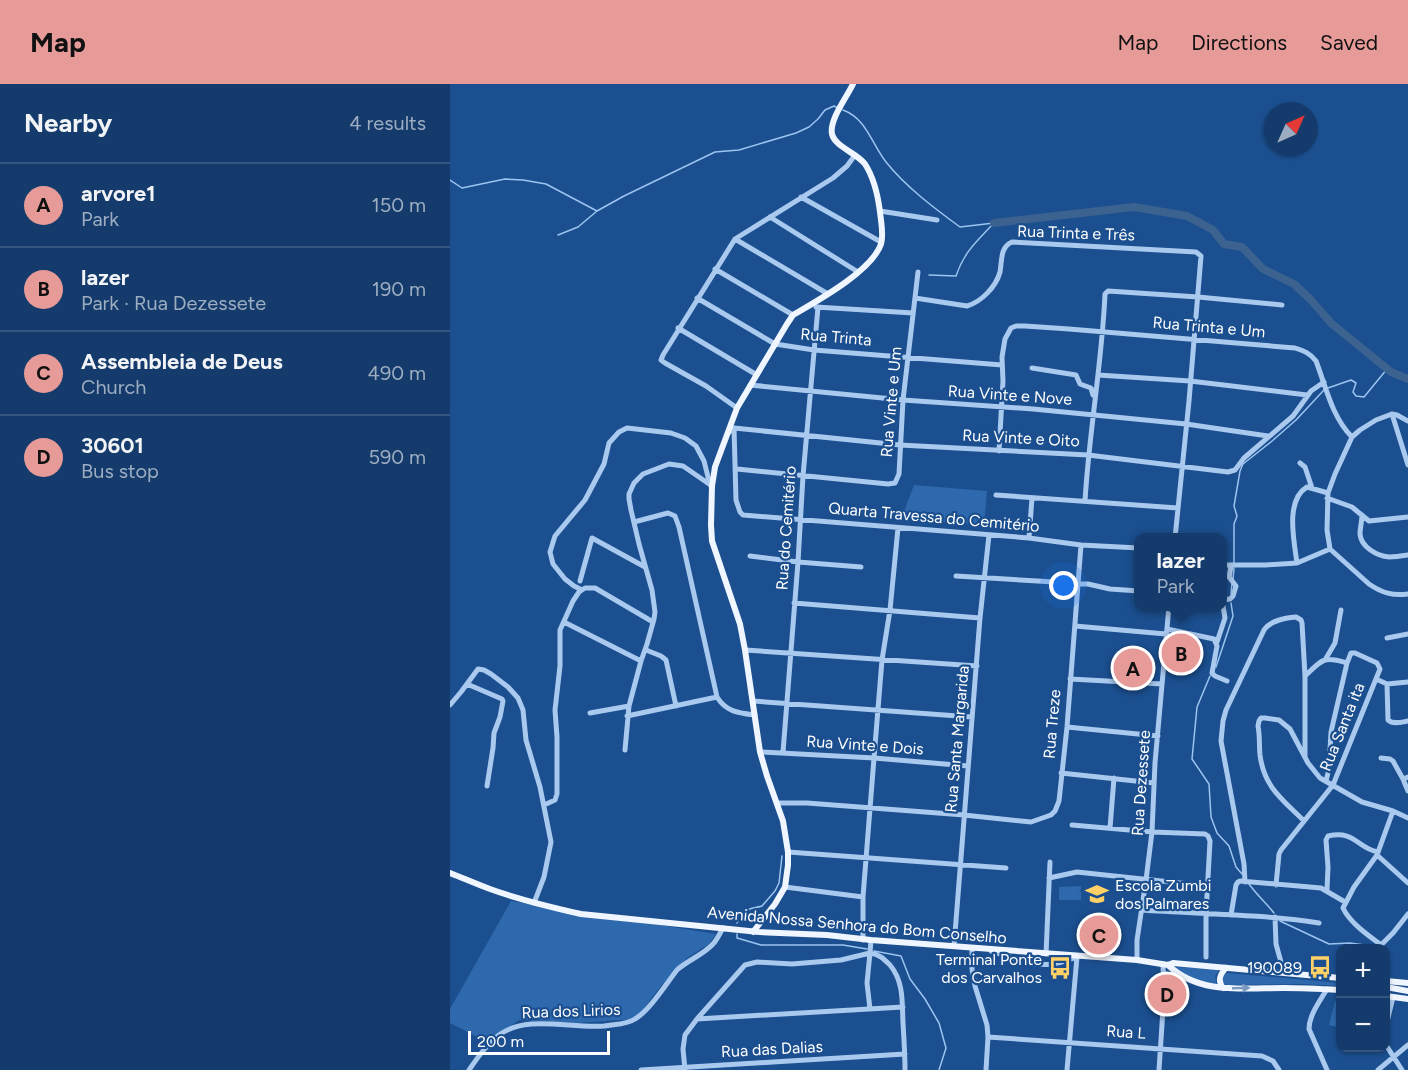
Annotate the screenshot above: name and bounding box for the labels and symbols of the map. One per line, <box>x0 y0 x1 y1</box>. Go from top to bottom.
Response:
north arrow <box>1264 102 1318 156</box>
street label: Rua Trinta e Três <box>1017 221 1135 245</box>
street label: Rua Trinta e Um <box>1152 313 1266 341</box>
street label: Rua Trinta <box>800 324 872 350</box>
street label: Rua Vinte e Um <box>877 346 905 458</box>
street label: Rua Vinte e Nove <box>947 381 1073 409</box>
street label: Rua Vinte e Oito <box>962 425 1080 451</box>
street label: Rua do Cemitério <box>772 465 800 591</box>
street label: Quarta Travessa do Cemitério <box>828 498 1040 536</box>
your location <box>1049 571 1078 600</box>
pin: B <box>1162 630 1200 676</box>
pin: A <box>1114 646 1152 690</box>
street label: Rua Santa Margarida <box>941 665 973 813</box>
street label: Rua Santa ita <box>1316 680 1368 774</box>
street label: Rua Treze <box>1039 688 1065 760</box>
street label: Rua Dezessete <box>1128 729 1154 836</box>
street label: Rua Vinte e Dois <box>806 731 924 759</box>
place label: Escola Zumbi dos Palmares <box>1115 876 1211 913</box>
school or university icon: Escola Zumbi dos Palmares <box>1084 881 1110 907</box>
street label: Avenida Nossa Senhora do Bom Conselho <box>707 902 1007 948</box>
pin: C <box>1080 912 1118 958</box>
place label: Terminal Ponte dos Carvalhos <box>936 950 1042 987</box>
bus stop icon: 190089 <box>1307 954 1333 980</box>
bus stop icon: Terminal Ponte dos Carvalhos <box>1047 955 1073 981</box>
place label: 190089 <box>1247 958 1302 977</box>
pin: D <box>1148 972 1186 1016</box>
one-way arrow <box>1232 984 1251 993</box>
street label: Rua dos Lirios <box>521 1000 621 1022</box>
street label: Rua L <box>1106 1021 1147 1043</box>
scale bar <box>468 1028 610 1056</box>
street label: Rua das Dalias <box>721 1037 823 1061</box>

